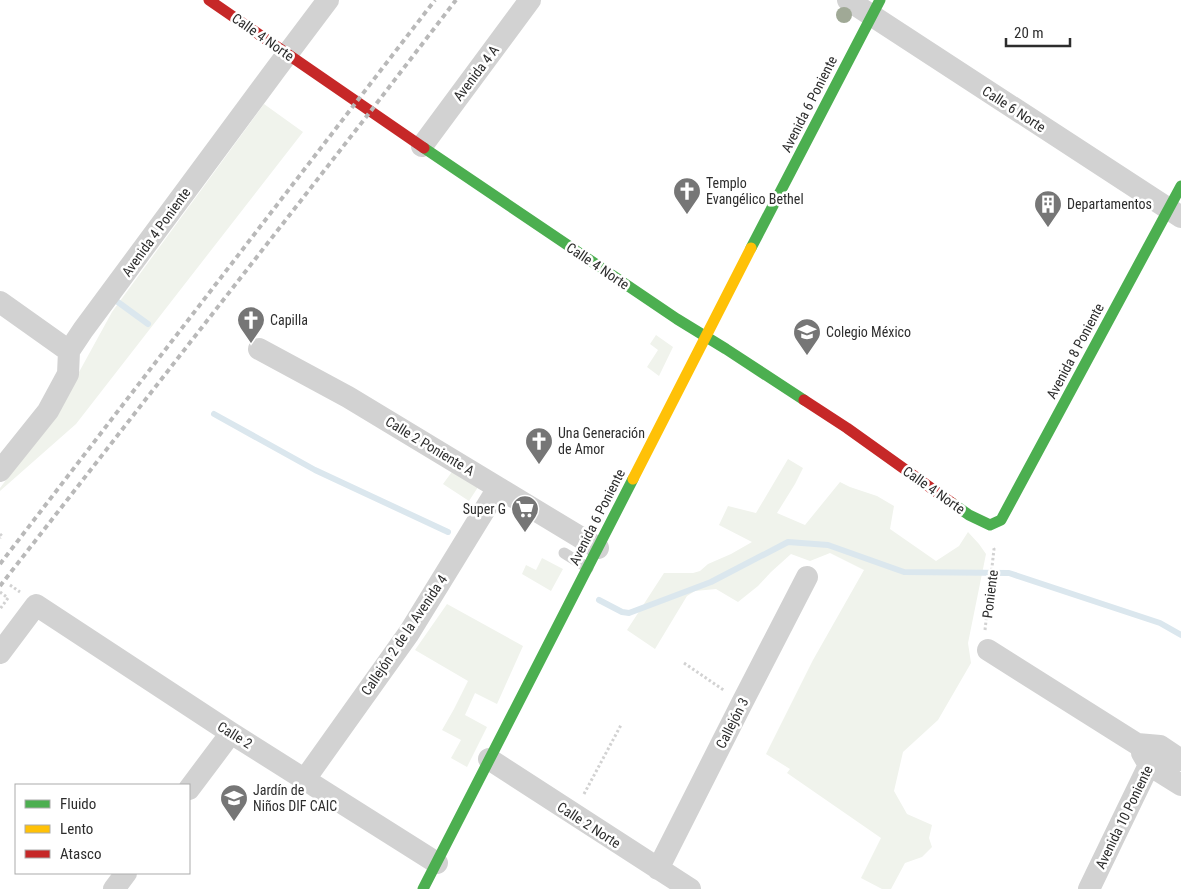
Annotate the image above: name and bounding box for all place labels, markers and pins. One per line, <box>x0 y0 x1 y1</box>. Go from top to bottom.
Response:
place label: Templo Evangélico Bethel <box>706 175 804 207</box>
church icon: Templo Evangélico Bethel <box>672 176 702 215</box>
building icon: Departamentos <box>1033 189 1063 228</box>
place label: Departamentos <box>1067 196 1152 212</box>
church icon: Capilla <box>236 305 266 344</box>
place label: Capilla <box>270 312 308 328</box>
school or university icon: Colegio México <box>792 317 822 356</box>
place label: Colegio México <box>826 324 911 340</box>
place label: Una Generación de Amor <box>558 425 645 457</box>
church icon: Una Generación de Amor <box>524 426 554 465</box>
supermarket icon: Super G <box>510 494 540 533</box>
place label: Super G <box>463 501 506 517</box>
place label: Jardín de Niños DIF CAIC <box>253 782 337 814</box>
school or university icon: Jardín de Niños DIF CAIC <box>219 783 249 822</box>

